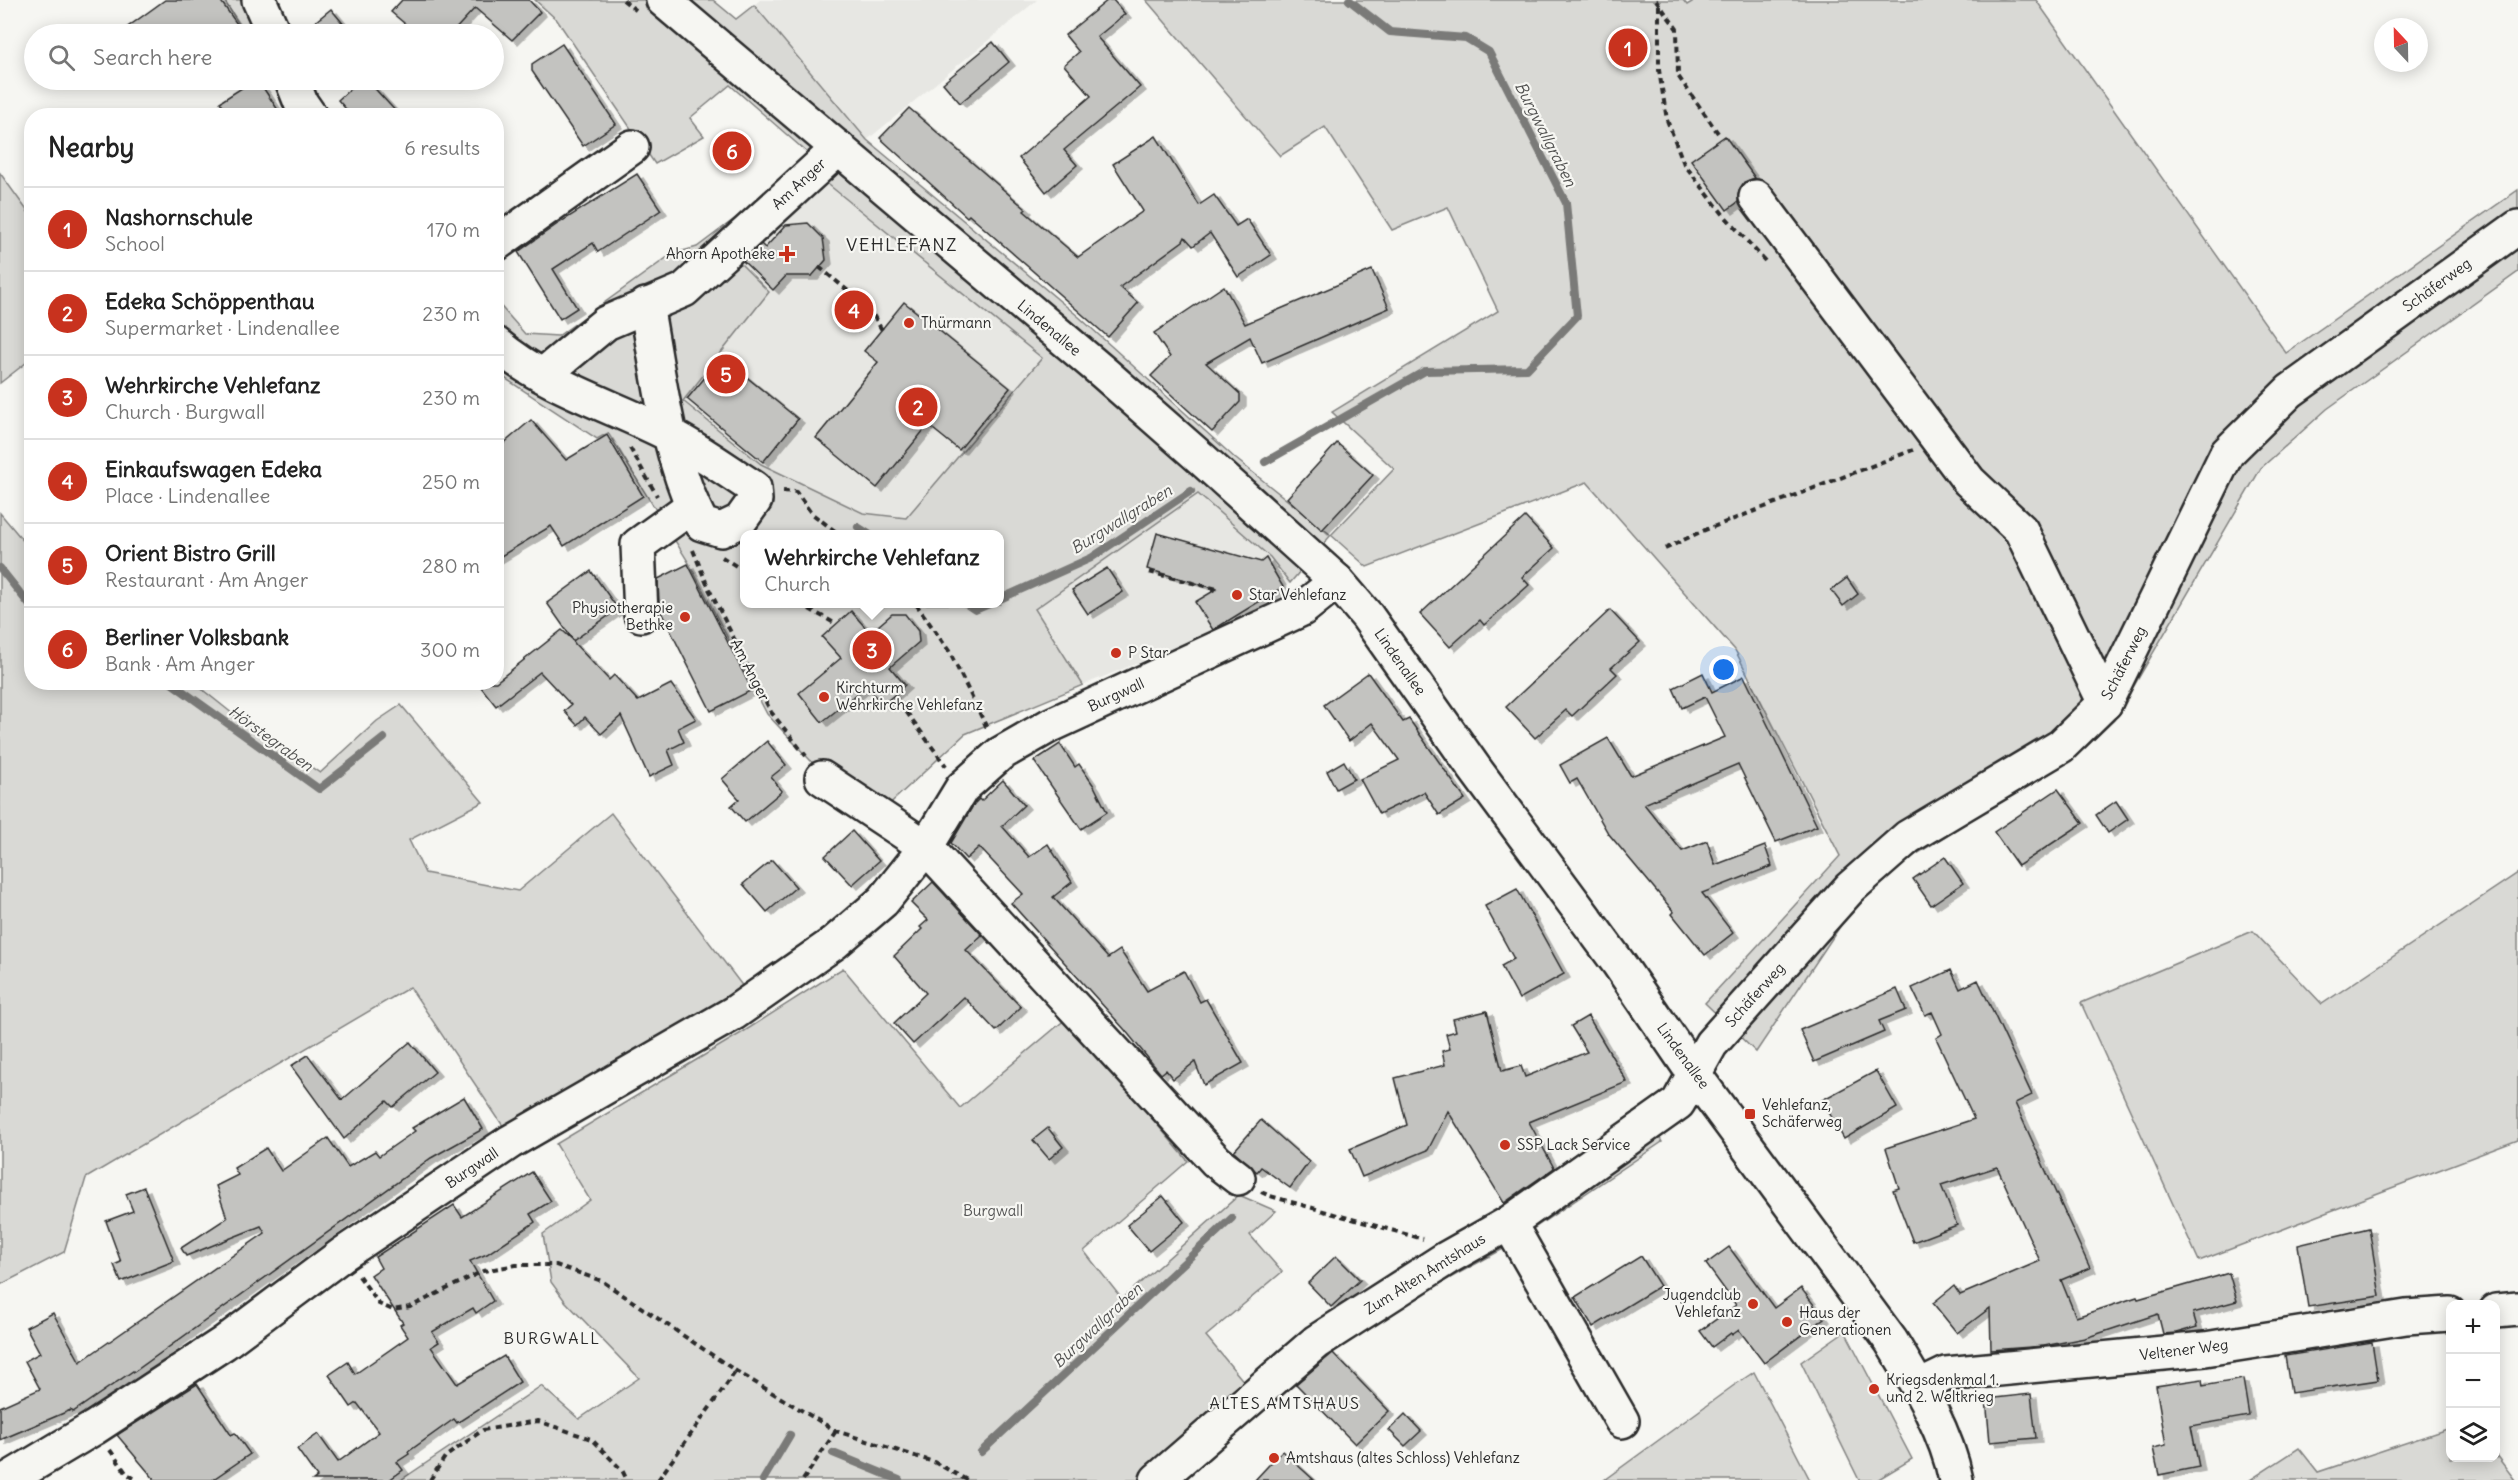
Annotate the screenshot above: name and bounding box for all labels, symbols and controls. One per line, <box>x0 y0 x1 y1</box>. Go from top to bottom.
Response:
north arrow <box>2374 18 2428 72</box>
search box <box>24 24 504 90</box>
pin: 1 <box>1608 26 1648 70</box>
icon: search <box>45 41 78 74</box>
text: Search here <box>93 43 212 71</box>
water label: Burgwallgraben <box>1511 78 1581 190</box>
pin: 6 <box>712 128 752 174</box>
text: Nearby <box>48 131 134 164</box>
text: 6 results <box>404 135 480 160</box>
street label: Am Anger <box>768 154 830 214</box>
text: Nashornschule <box>105 203 253 231</box>
text: 1 <box>64 217 71 242</box>
text: 170 m <box>427 217 480 242</box>
text: School <box>105 231 165 256</box>
district label: VEHLEFANZ <box>846 233 958 256</box>
place label: Ahorn Apotheke <box>666 244 775 263</box>
marker: Ahorn Apotheke <box>780 247 794 261</box>
street label: Schäferweg <box>2399 253 2475 316</box>
text: Edeka Schöppenthau <box>105 287 315 315</box>
pin: 4 <box>834 288 874 332</box>
street label: Lindenallee <box>1014 296 1085 360</box>
text: 2 <box>62 301 73 326</box>
text: 230 m <box>422 301 480 326</box>
place label: Thürmann <box>921 313 992 332</box>
text: Supermarket · Lindenallee <box>105 315 340 340</box>
marker: Thürmann <box>902 316 916 330</box>
pin: 5 <box>706 352 746 397</box>
text: Wehrkirche Vehlefanz <box>105 371 321 399</box>
pin: 2 <box>898 384 938 430</box>
text: 3 <box>62 385 73 410</box>
text: 230 m <box>422 385 480 410</box>
text: Church · Burgwall <box>105 399 265 424</box>
text: Einkaufswagen Edeka <box>105 455 322 483</box>
text: 4 <box>62 469 73 494</box>
text: 250 m <box>422 469 480 494</box>
water label: Burgwallgraben <box>1067 480 1176 558</box>
text: Place · Lindenallee <box>105 483 270 508</box>
popup <box>740 530 1004 608</box>
text: Orient Bistro Grill <box>105 539 276 567</box>
text: Wehrkirche Vehlefanz <box>764 543 980 571</box>
text: 5 <box>62 553 73 578</box>
text: 280 m <box>422 553 480 578</box>
text: Restaurant · Am Anger <box>105 567 308 592</box>
text: Church <box>764 571 830 596</box>
place label: Star Vehlefanz <box>1249 585 1347 604</box>
marker: Star Vehlefanz <box>1230 588 1244 602</box>
place label: Physiotherapie Bethke <box>572 598 673 634</box>
marker: Physiotherapie Bethke <box>678 610 692 624</box>
text: Berliner Volksbank <box>105 623 289 651</box>
street label: Schäferweg <box>2097 623 2150 703</box>
street label: Lindenallee <box>1370 625 1430 699</box>
pin: 3 <box>852 628 892 672</box>
street label: Am Anger <box>727 636 774 704</box>
text: 6 <box>62 637 73 662</box>
text: 300 m <box>420 637 480 662</box>
place label: P Star <box>1128 643 1168 662</box>
marker: P Star <box>1109 646 1123 660</box>
text: Bank · Am Anger <box>105 651 255 676</box>
your location <box>1709 655 1738 684</box>
street label: Burgwall <box>1085 673 1147 716</box>
place label: Kirchturm Wehrkirche Vehlefanz <box>836 678 983 714</box>
marker: Kirchturm Wehrkirche Vehlefanz <box>817 690 831 704</box>
water label: Hörstegraben <box>225 701 318 776</box>
street label: Schäferweg <box>1721 959 1789 1031</box>
street label: Lindenallee <box>1653 1019 1714 1093</box>
place label: Vehlefanz, Schäferweg <box>1762 1095 1842 1131</box>
marker: Vehlefanz, Schäferweg <box>1743 1107 1757 1121</box>
place label: SSP Lack Service <box>1517 1135 1630 1154</box>
marker: SSP Lack Service <box>1498 1138 1512 1152</box>
street label: Burgwall <box>442 1143 502 1192</box>
park label: Burgwall <box>963 1201 1023 1220</box>
street label: Zum Alten Amtshaus <box>1361 1229 1489 1319</box>
water label: Burgwallgraben <box>1048 1278 1146 1372</box>
place label: Jugendclub Vehlefanz <box>1663 1285 1741 1321</box>
marker: Jugendclub Vehlefanz <box>1746 1297 1760 1311</box>
map controls <box>2446 1300 2500 1462</box>
button: + <box>2446 1300 2500 1354</box>
place label: Haus der Generationen <box>1799 1303 1892 1339</box>
marker: Haus der Generationen <box>1780 1315 1794 1329</box>
district label: BURGWALL <box>504 1328 600 1348</box>
street label: Veltener Weg <box>2139 1335 2229 1364</box>
button: − <box>2446 1354 2500 1408</box>
place label: Kriegsdenkmal 1. und 2. Weltkrieg <box>1886 1370 1999 1406</box>
marker: Kriegsdenkmal 1. und 2. Weltkrieg <box>1867 1382 1881 1396</box>
district label: ALTES AMTSHAUS <box>1210 1393 1360 1413</box>
button: layers <box>2446 1408 2500 1462</box>
place label: Amtshaus (altes Schloss) Vehlefanz <box>1286 1448 1520 1467</box>
marker: Amtshaus (altes Schloss) Vehlefanz <box>1267 1451 1281 1465</box>

